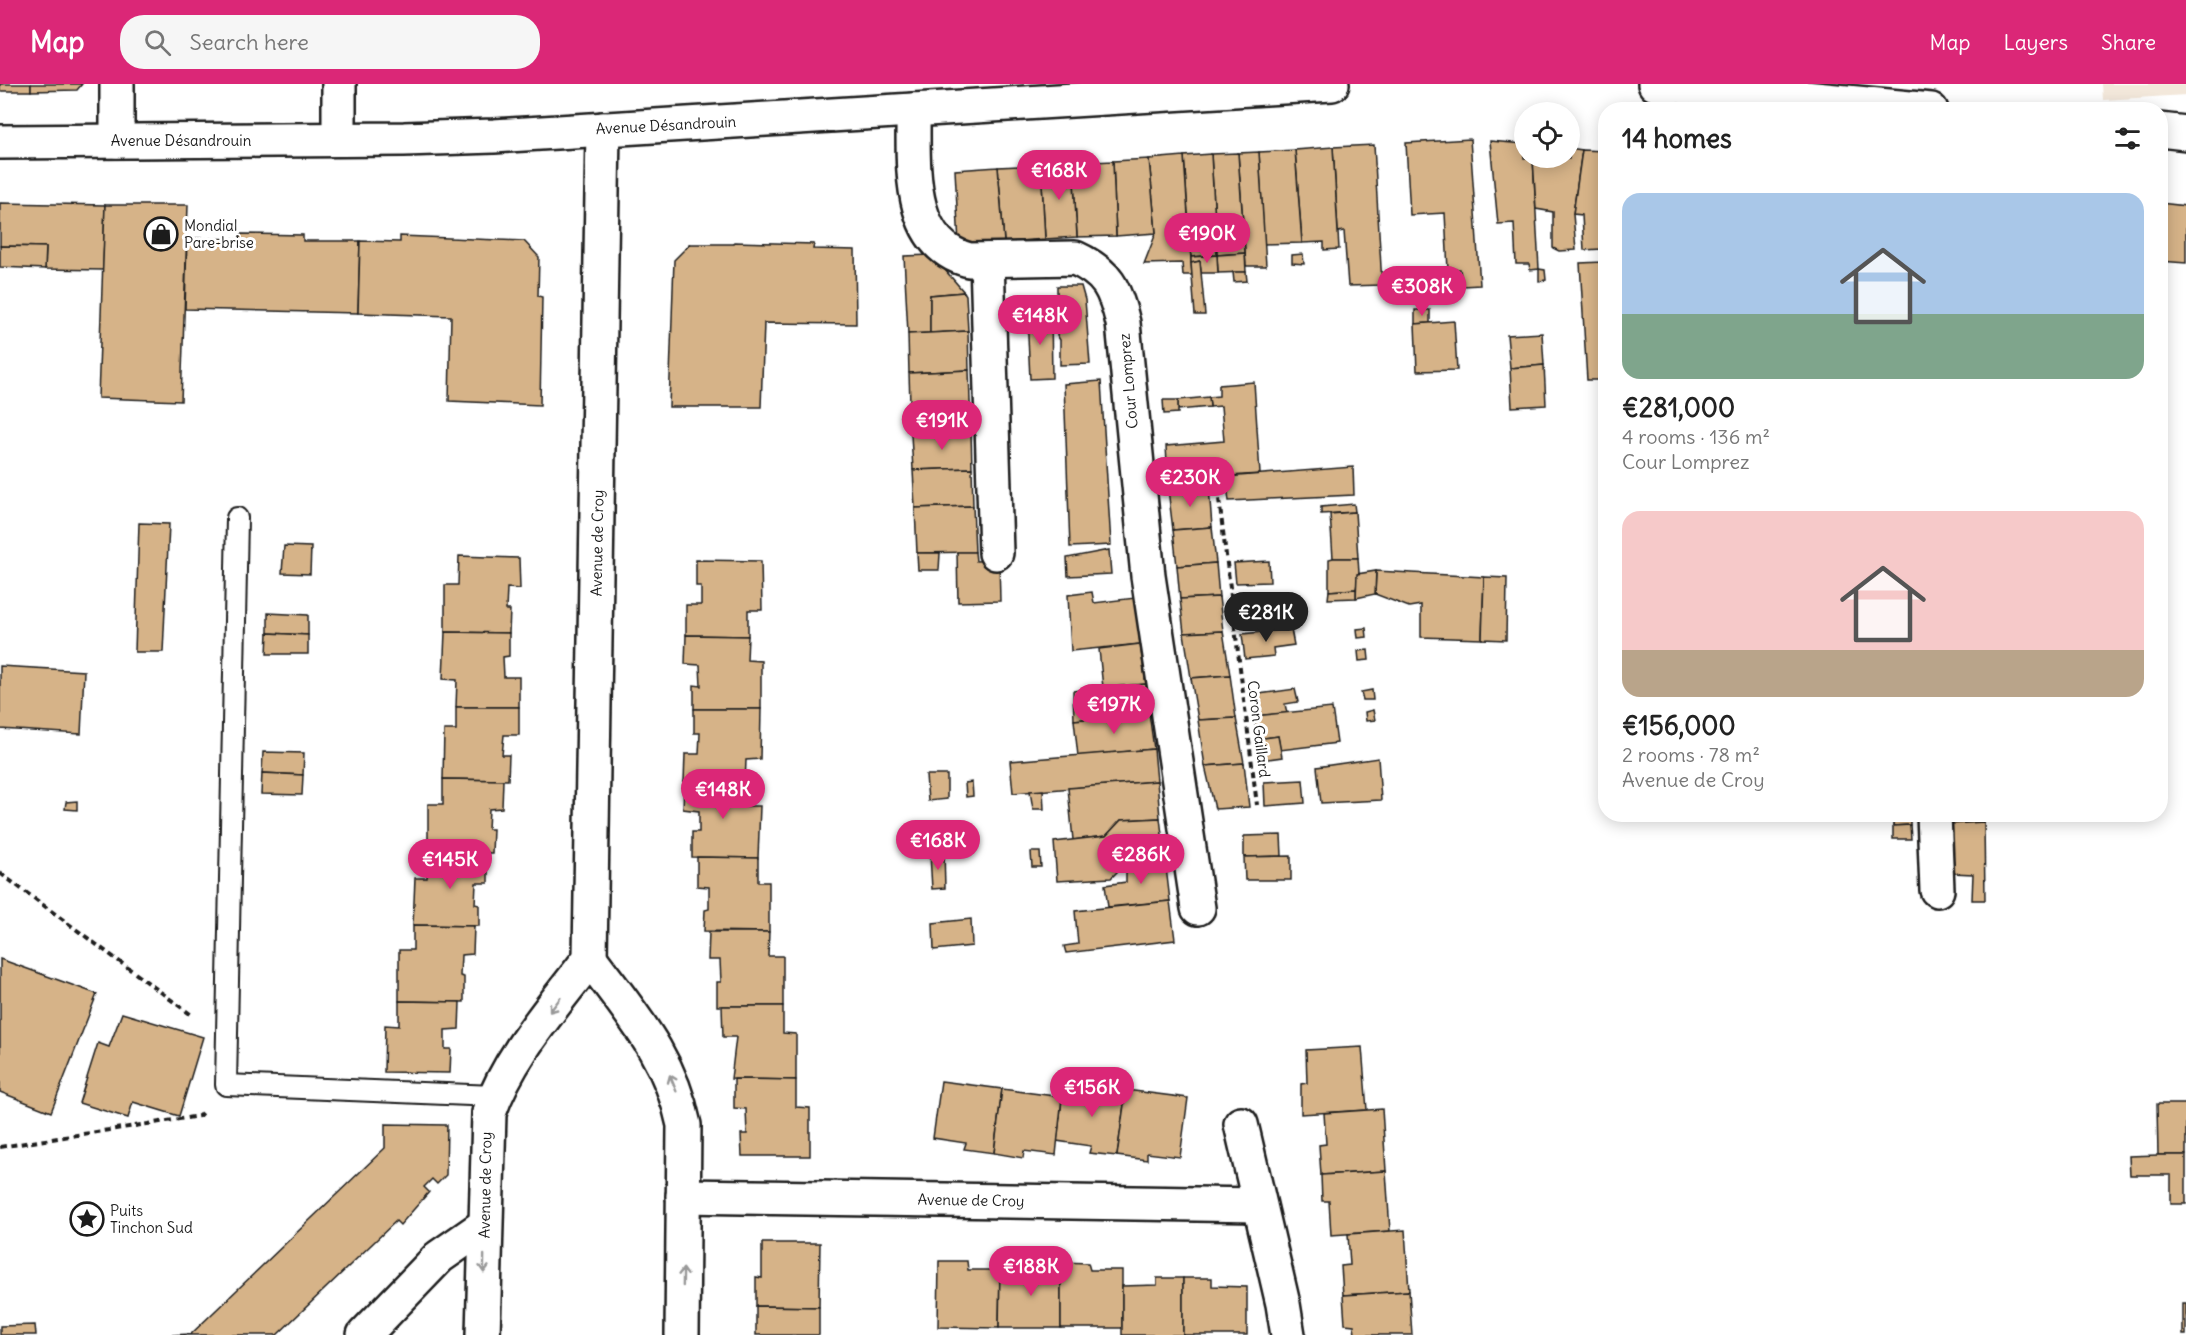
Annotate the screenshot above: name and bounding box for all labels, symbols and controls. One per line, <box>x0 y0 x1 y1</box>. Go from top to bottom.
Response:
search box <box>120 15 540 69</box>
text: Map <box>30 24 84 60</box>
icon: search <box>141 26 174 59</box>
text: Search here <box>189 28 309 56</box>
text: Map <box>1930 29 1970 56</box>
text: Layers <box>2003 29 2068 56</box>
text: Share <box>2101 29 2156 56</box>
map controls <box>1514 102 1580 168</box>
button: locate <box>1514 102 1580 168</box>
street label: Avenue Désandrouin <box>595 112 737 138</box>
text: 14 homes <box>1622 122 1732 155</box>
icon: filters <box>2111 122 2144 155</box>
street label: Avenue Désandrouin <box>111 131 252 150</box>
pin: €168K <box>1017 150 1101 201</box>
text: €168K <box>1031 157 1087 182</box>
pin: €190K <box>1165 213 1249 264</box>
shop icon: Mondial Pare-brise <box>143 216 179 252</box>
place label: Mondial Pare-brise <box>184 216 254 252</box>
text: €190K <box>1178 220 1236 245</box>
icon: home <box>1829 232 1937 340</box>
pin: €308K <box>1380 266 1464 317</box>
text: €308K <box>1391 273 1453 298</box>
pin: €148K <box>998 295 1082 346</box>
text: €148K <box>1012 302 1068 327</box>
street label: Cour Lomprez <box>1114 333 1142 429</box>
text: €281,000 <box>1622 391 1735 424</box>
pin: €191K <box>900 400 984 451</box>
text: €191K <box>916 407 968 432</box>
text: 4 rooms · 136 m² <box>1622 424 1770 449</box>
text: Cour Lomprez <box>1622 449 1750 474</box>
pin: €230K <box>1148 457 1232 508</box>
text: €230K <box>1160 464 1220 489</box>
street label: Avenue de Croy <box>587 489 607 597</box>
icon: home <box>1829 550 1937 658</box>
pin: €281K <box>1224 592 1308 643</box>
text: €281K <box>1238 599 1294 624</box>
street label: Coron Gaillard <box>1244 679 1274 779</box>
pin: €197K <box>1072 684 1156 735</box>
text: €197K <box>1087 691 1141 716</box>
text: €156,000 <box>1622 709 1736 742</box>
text: 2 rooms · 78 m² <box>1622 742 1760 767</box>
text: Avenue de Croy <box>1622 767 1765 792</box>
pin: €148K <box>681 769 765 820</box>
text: €148K <box>695 776 751 801</box>
pin: €168K <box>896 820 980 871</box>
text: €168K <box>910 827 966 852</box>
pin: €286K <box>1099 834 1183 885</box>
pin: €145K <box>408 839 492 890</box>
text: €286K <box>1111 841 1171 866</box>
text: €145K <box>422 846 478 871</box>
one-way arrow <box>549 996 562 1012</box>
pin: €156K <box>1050 1067 1134 1118</box>
text: €156K <box>1064 1074 1120 1099</box>
one-way arrow <box>667 1075 678 1093</box>
street label: Avenue de Croy <box>475 1131 495 1239</box>
street label: Avenue de Croy <box>917 1190 1025 1210</box>
place icon: Puits Tinchon Sud <box>69 1201 105 1237</box>
place label: Puits Tinchon Sud <box>110 1201 193 1237</box>
pin: €188K <box>989 1246 1073 1297</box>
one-way arrow <box>478 1253 490 1273</box>
text: €188K <box>1003 1253 1059 1278</box>
one-way arrow <box>677 1267 689 1287</box>

